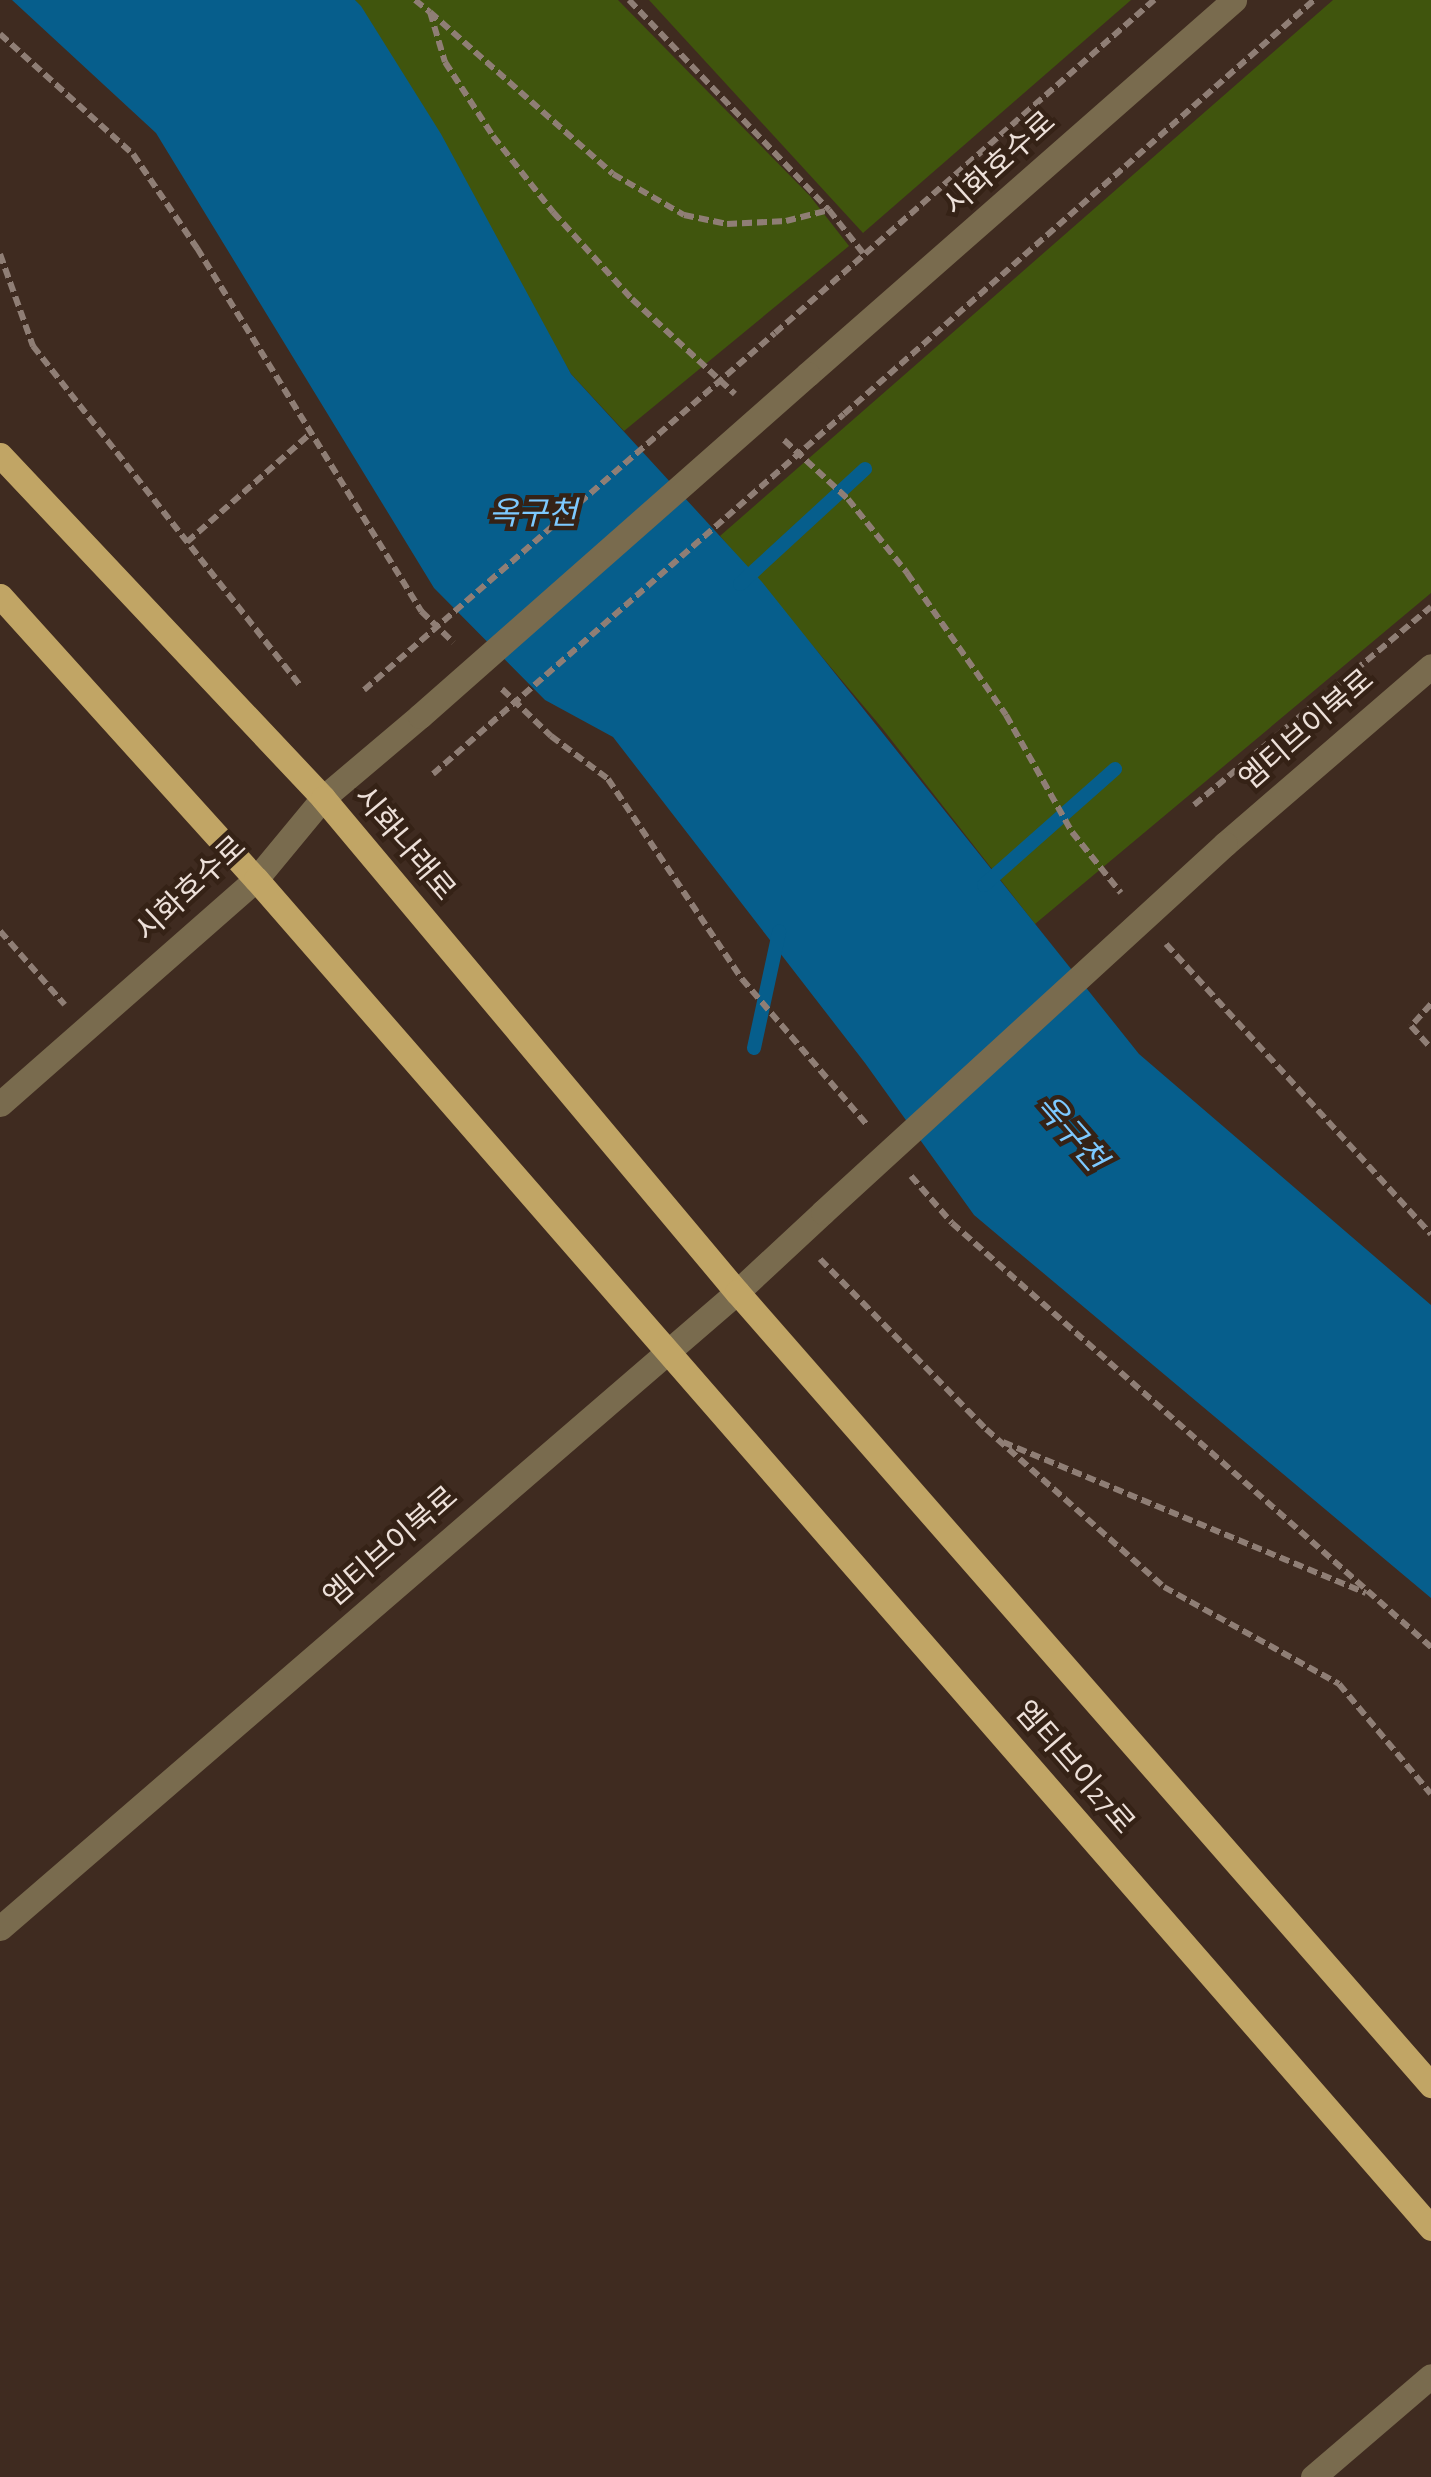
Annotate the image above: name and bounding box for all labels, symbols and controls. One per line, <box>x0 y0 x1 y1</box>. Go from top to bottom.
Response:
street label: 시화호수로 <box>937 104 1063 224</box>
water label: 옥구천 <box>489 495 577 533</box>
street label: 엠티브이북로 <box>1233 662 1381 798</box>
street label: 시화나래로 <box>346 780 462 908</box>
street label: 시화호수로 <box>128 829 254 949</box>
water label: 옥구천 <box>1027 1087 1113 1179</box>
street label: 엠티브이북로 <box>317 1479 465 1615</box>
street label: 엠티브이27로 <box>1007 1694 1141 1842</box>

